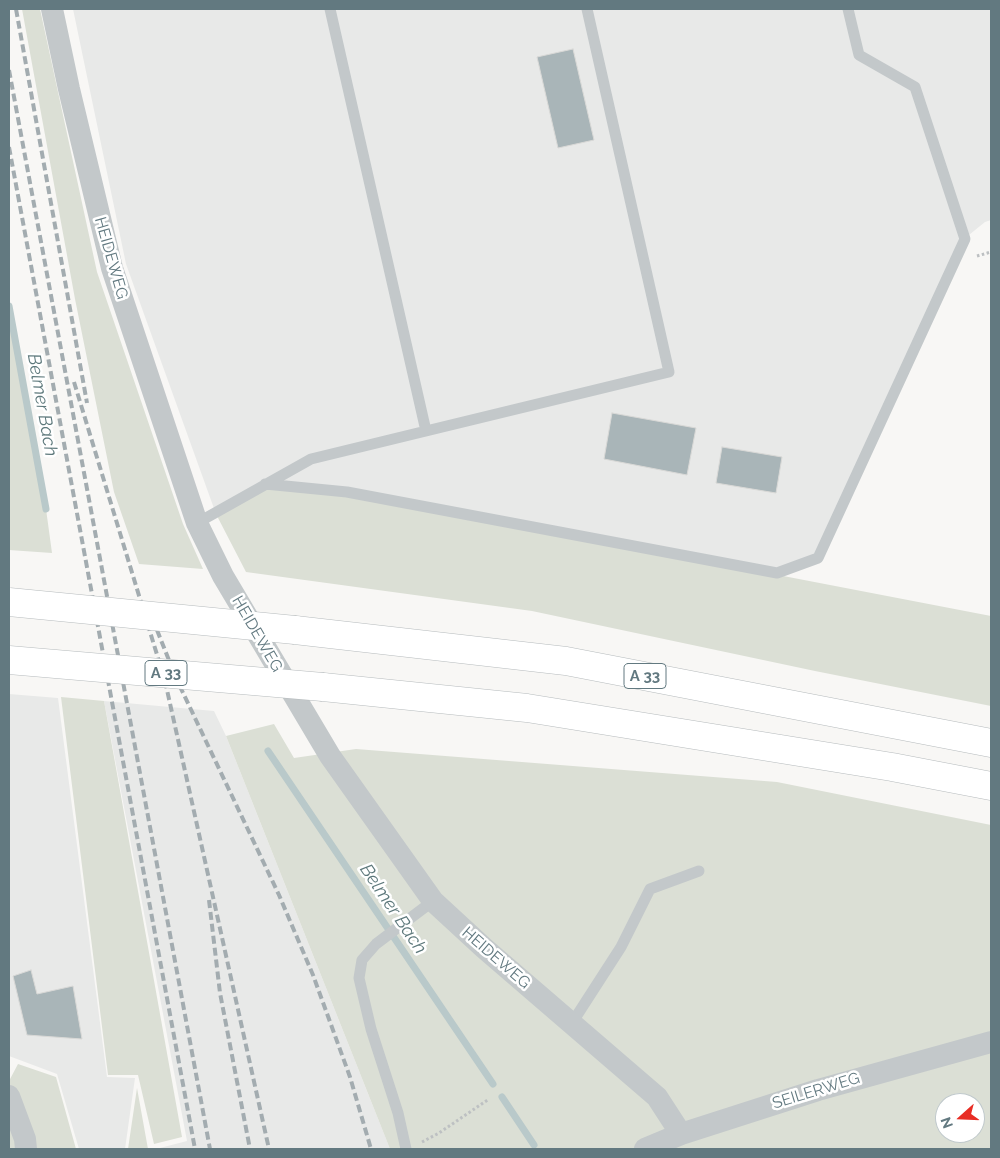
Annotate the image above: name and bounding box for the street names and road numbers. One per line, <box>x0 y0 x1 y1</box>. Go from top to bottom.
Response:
street label: HEIDEWEG <box>90 215 132 301</box>
street label: HEIDEWEG <box>228 593 286 675</box>
road number: A 33 <box>145 660 187 686</box>
road number: A 33 <box>624 664 666 688</box>
street label: HEIDEWEG <box>458 923 534 993</box>
street label: SEILERWEG <box>770 1069 862 1113</box>

